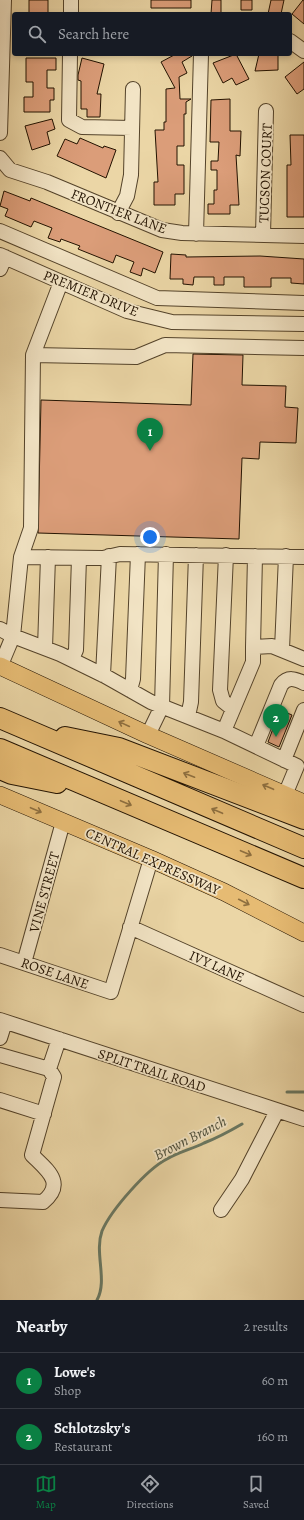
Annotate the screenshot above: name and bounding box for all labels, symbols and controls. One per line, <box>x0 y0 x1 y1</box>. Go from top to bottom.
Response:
search box <box>12 12 292 56</box>
icon: search <box>26 23 48 45</box>
text: Search here <box>58 24 129 44</box>
street label: TUCSON COURT <box>254 122 277 223</box>
street label: FRONTIER LANE <box>68 184 170 238</box>
street label: PREMIER DRIVE <box>40 266 141 321</box>
pin: 1 <box>137 418 163 451</box>
your location <box>140 527 160 547</box>
pin: 2 <box>263 704 289 737</box>
one-way arrow <box>118 720 130 727</box>
one-way arrow <box>184 770 196 778</box>
one-way arrow <box>263 783 275 790</box>
one-way arrow <box>120 800 132 807</box>
one-way arrow <box>29 807 41 814</box>
one-way arrow <box>211 807 223 814</box>
street label: CENTRAL EXPRESSWAY <box>82 823 224 900</box>
street label: VINE STREET <box>24 849 64 935</box>
one-way arrow <box>240 850 252 857</box>
one-way arrow <box>238 899 250 907</box>
street label: IVY LANE <box>186 946 247 987</box>
street label: ROSE LANE <box>18 953 91 994</box>
street label: SPLIT TRAIL ROAD <box>95 1044 208 1097</box>
water label: Brown Branch <box>150 1111 230 1165</box>
text: Nearby <box>16 1315 67 1338</box>
text: 2 results <box>244 1318 288 1335</box>
text: Lowe's <box>54 1362 96 1382</box>
text: 1 <box>27 1372 31 1389</box>
text: 60 m <box>262 1372 288 1389</box>
text: Shop <box>54 1382 81 1399</box>
text: Schlotzsky's <box>54 1418 130 1438</box>
text: 2 <box>26 1428 32 1445</box>
text: 160 m <box>257 1428 288 1445</box>
text: Restaurant <box>54 1438 112 1455</box>
tab: Map <box>35 1473 57 1512</box>
tab: Directions <box>126 1473 174 1512</box>
tab: Saved <box>243 1473 269 1512</box>

